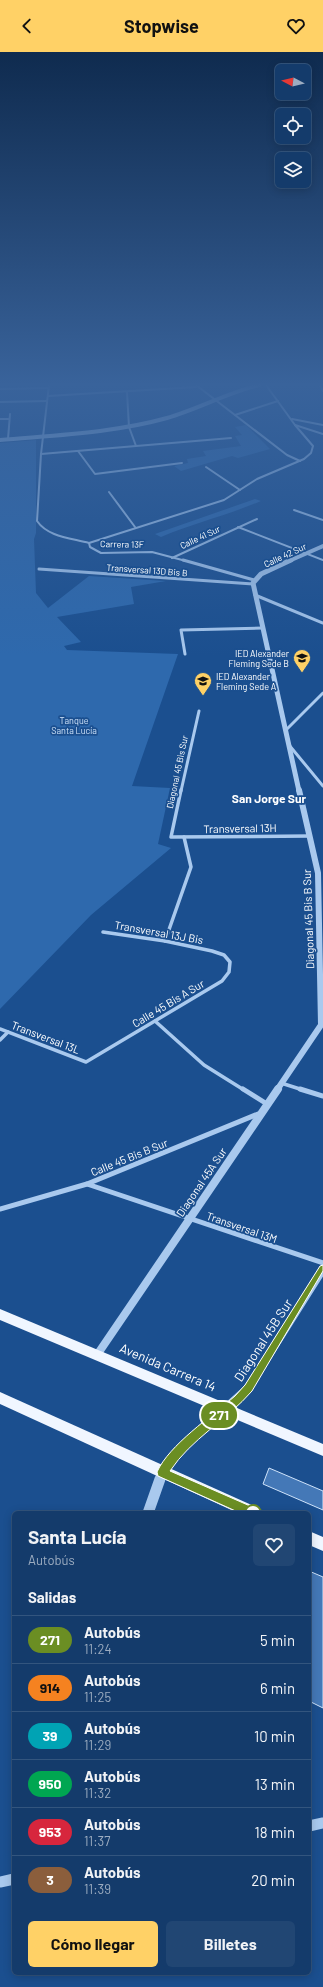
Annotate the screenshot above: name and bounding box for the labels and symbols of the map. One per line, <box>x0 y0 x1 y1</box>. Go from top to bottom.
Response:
north arrow <box>275 64 311 100</box>
street label: Calle 41 Sur <box>178 523 223 551</box>
street label: Carrera 13F <box>100 538 144 550</box>
street label: Calle 42 Sur <box>262 540 309 570</box>
street label: Transversal 13D Bis B <box>106 562 188 578</box>
place label: IED Alexander Fleming Sede B <box>229 648 290 669</box>
school or university icon: IED Alexander Fleming Sede B <box>292 648 312 673</box>
school or university icon: IED Alexander Fleming Sede A <box>193 671 213 696</box>
place label: IED Alexander Fleming Sede A <box>216 671 277 692</box>
park label: Tanque Santa Lucía <box>51 715 97 736</box>
street label: Diagonal 45 Bis Sur <box>164 734 190 809</box>
district label: San Jorge Sur <box>232 791 307 805</box>
street label: Transversal 13H <box>203 821 277 835</box>
street label: Diagonal 45 Bis B Sur <box>300 869 316 969</box>
street label: Transversal 13J Bis <box>114 918 204 946</box>
street label: Calle 45 Bis A Sur <box>130 976 206 1030</box>
street label: Transversal 13L <box>10 1018 82 1056</box>
street label: Calle 45 Bis B Sur <box>89 1136 169 1178</box>
street label: Diagonal 45A Sur <box>173 1145 229 1219</box>
street label: Transversal 13M <box>205 1209 279 1245</box>
street label: Diagonal 45B Sur <box>230 1296 296 1384</box>
street label: Avenida Carrera 14 <box>117 1339 219 1395</box>
line badge: 271 <box>196 1402 242 1428</box>
unlabelled marker <box>244 1504 262 1522</box>

